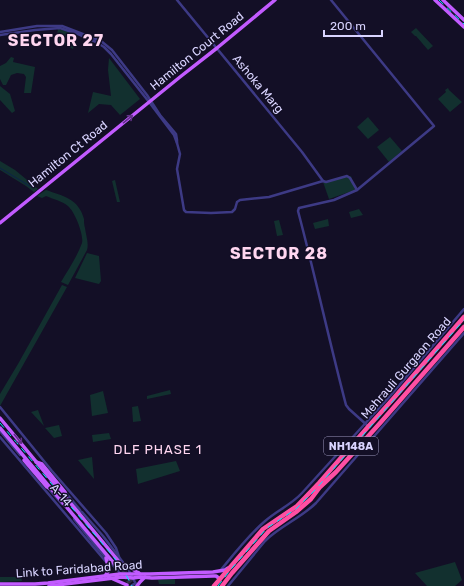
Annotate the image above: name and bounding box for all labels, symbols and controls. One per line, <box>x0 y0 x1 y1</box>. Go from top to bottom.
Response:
street label: Hamilton Court Road <box>147 9 247 93</box>
scale bar <box>324 12 382 38</box>
text: 200 m <box>330 19 366 33</box>
district label: SECTOR 27 <box>8 31 104 50</box>
street label: Ashoka Marg <box>230 52 286 116</box>
one-way arrow <box>123 115 134 123</box>
street label: Hamilton Ct Road <box>26 118 110 190</box>
district label: SECTOR 28 <box>230 244 328 263</box>
street label: Mehrauli Gurgaon Road <box>358 314 454 422</box>
one-way arrow <box>13 434 22 445</box>
road number: NH148A <box>324 437 378 455</box>
district label: DLF PHASE 1 <box>114 442 202 457</box>
street label: A-14 <box>47 481 75 510</box>
street label: Link to Faridabad Road <box>15 558 143 580</box>

